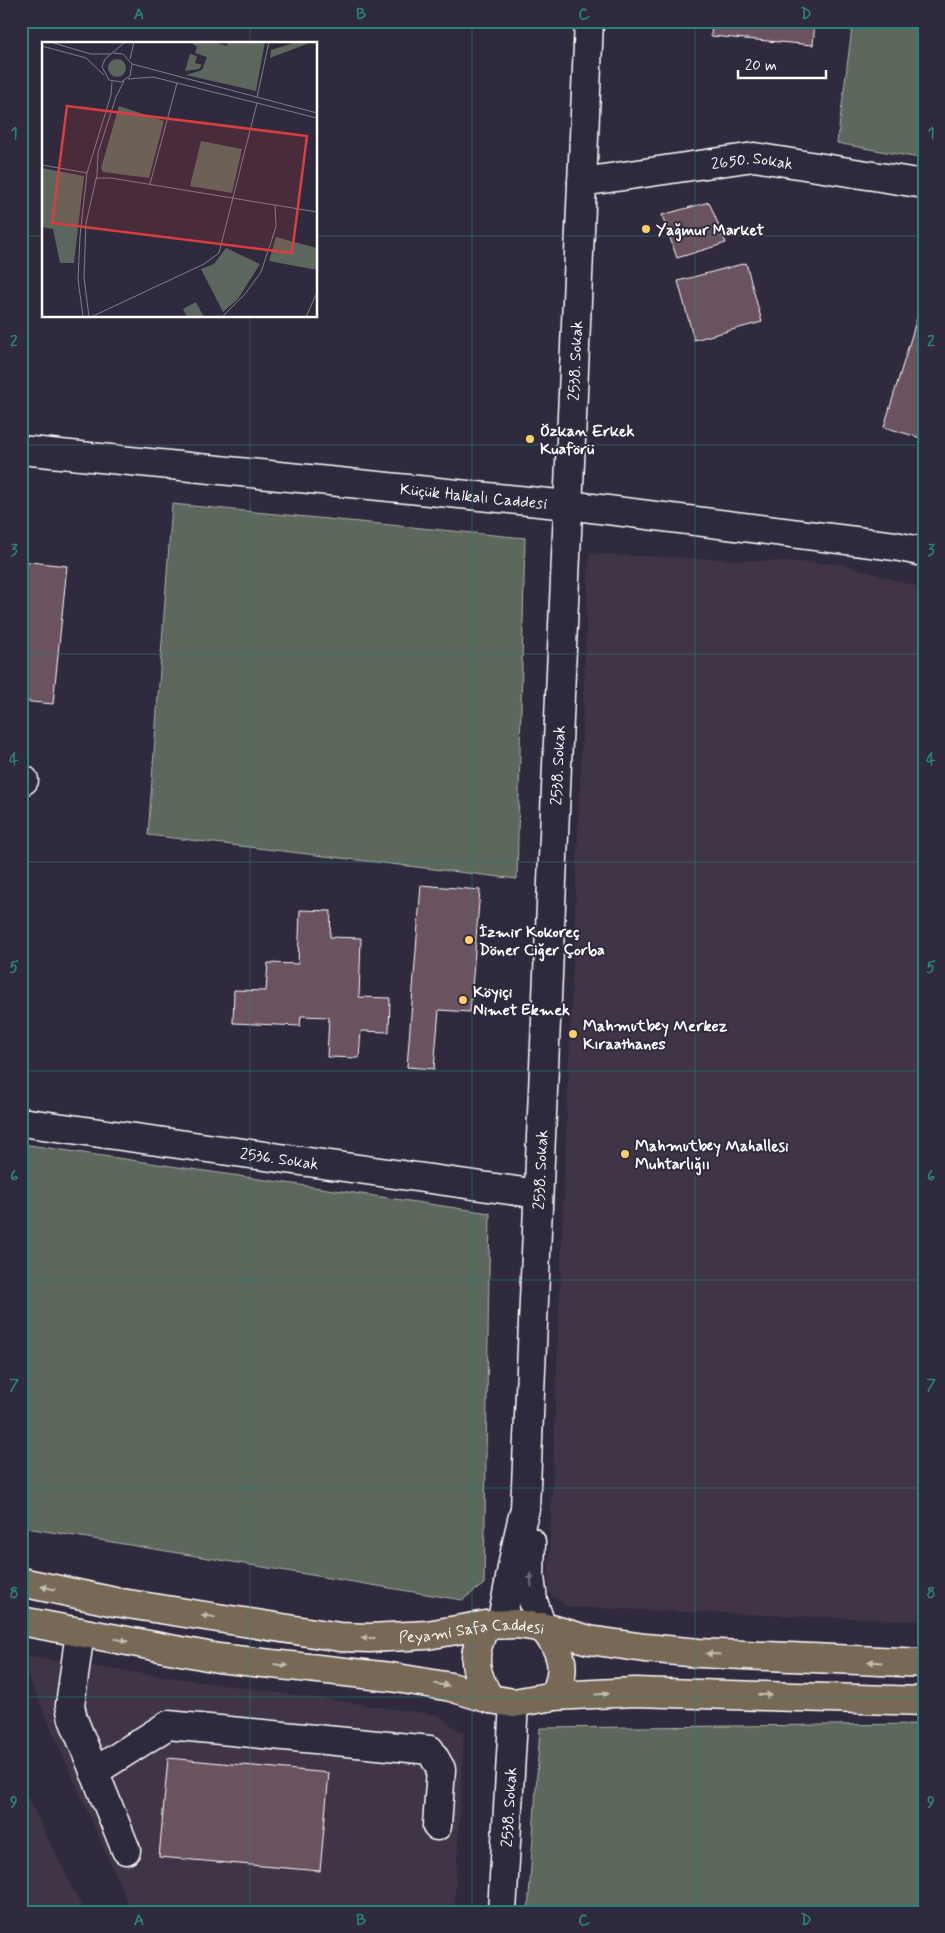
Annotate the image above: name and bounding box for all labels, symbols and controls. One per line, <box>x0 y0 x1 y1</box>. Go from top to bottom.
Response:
text: A <box>134 4 144 25</box>
text: B <box>356 4 366 25</box>
text: C <box>578 4 590 25</box>
text: D <box>800 4 812 25</box>
inset map <box>42 42 318 318</box>
scale bar <box>738 48 825 80</box>
text: 20 m <box>745 56 777 76</box>
text: 1 <box>10 123 18 144</box>
text: 1 <box>927 123 935 144</box>
street label: 2650. Sokak <box>710 148 795 175</box>
place label: Yağmur Market <box>656 220 764 242</box>
marker: Yağmur Market <box>640 223 652 235</box>
street label: 2538. Sokak <box>564 320 588 401</box>
text: 2 <box>10 331 18 352</box>
text: 2 <box>927 331 935 352</box>
place label: Özkan Erkek Kuaförü <box>540 421 635 460</box>
marker: Özkan Erkek Kuaförü <box>524 433 536 445</box>
street label: Küçük Halkalı Caddesi <box>399 479 549 515</box>
text: 3 <box>10 540 18 561</box>
text: 3 <box>927 540 935 561</box>
street label: 2538. Sokak <box>546 725 571 806</box>
text: 4 <box>9 749 19 770</box>
text: 4 <box>926 749 936 770</box>
place label: İzmir Kokoreç Döner Ciğer Çorba <box>479 922 605 962</box>
marker: İzmir Kokoreç Döner Ciğer Çorba <box>463 934 475 946</box>
text: 5 <box>9 957 19 978</box>
text: 5 <box>926 957 936 978</box>
place label: Köyiçi Nimet Ekmek <box>473 982 570 1021</box>
marker: Köyiçi Nimet Ekmek <box>457 994 469 1006</box>
place label: Mahmutbey Merkez Kıraathanes <box>583 1016 728 1055</box>
marker: Mahmutbey Merkez Kıraathanes <box>567 1028 579 1040</box>
street label: 2538. Sokak <box>529 1129 553 1210</box>
place label: Mahmutbey Mahallesi Muhtarlığıı <box>635 1136 789 1176</box>
street label: 2536. Sokak <box>239 1144 320 1175</box>
marker: Mahmutbey Mahallesi Muhtarlığıı <box>619 1148 631 1160</box>
text: 6 <box>10 1166 18 1187</box>
text: 6 <box>927 1166 935 1187</box>
text: 7 <box>9 1375 19 1396</box>
text: 7 <box>926 1375 936 1396</box>
one-way arrow <box>527 1571 535 1587</box>
text: 8 <box>9 1583 19 1604</box>
one-way arrow <box>39 1583 55 1591</box>
text: 8 <box>926 1583 936 1604</box>
one-way arrow <box>199 1612 215 1620</box>
street label: Peyami Safa Caddesi <box>398 1615 546 1648</box>
one-way arrow <box>360 1634 376 1642</box>
one-way arrow <box>113 1636 129 1644</box>
one-way arrow <box>704 1649 720 1657</box>
one-way arrow <box>867 1657 883 1665</box>
one-way arrow <box>274 1661 290 1669</box>
one-way arrow <box>435 1682 451 1690</box>
one-way arrow <box>594 1689 610 1697</box>
one-way arrow <box>757 1692 773 1700</box>
street label: 2538. Sokak <box>497 1767 522 1848</box>
text: 9 <box>10 1792 18 1813</box>
text: 9 <box>927 1792 935 1813</box>
text: A <box>134 1910 144 1931</box>
text: B <box>356 1910 366 1931</box>
text: C <box>578 1910 590 1931</box>
text: D <box>800 1910 812 1931</box>

